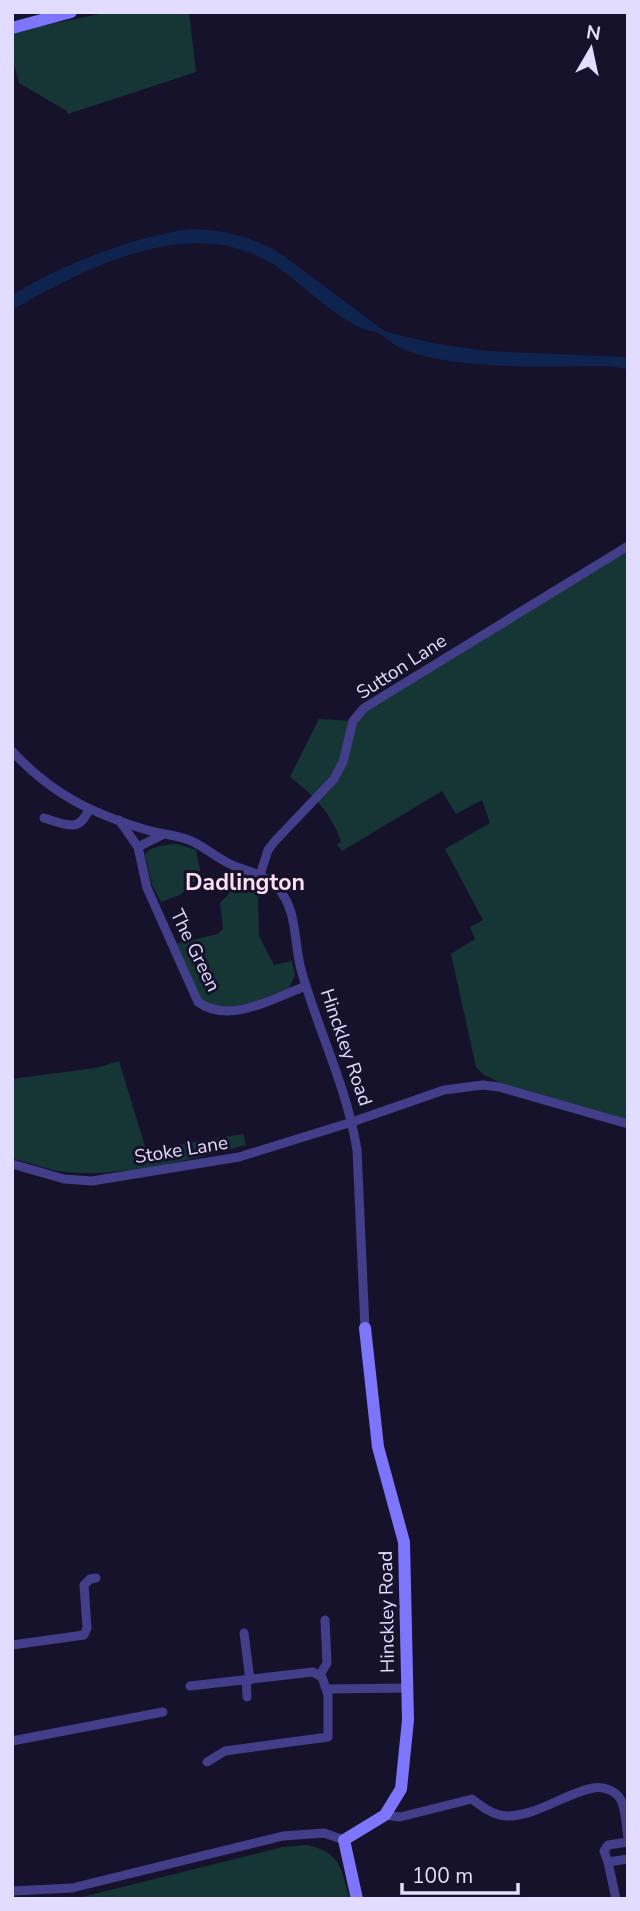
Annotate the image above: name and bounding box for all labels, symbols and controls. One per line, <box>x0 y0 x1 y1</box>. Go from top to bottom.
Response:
north arrow <box>556 14 626 84</box>
text: N <box>584 19 603 47</box>
street label: Sutton Lane <box>351 628 452 706</box>
district label: Dadlington <box>185 867 305 898</box>
street label: The Green <box>164 905 226 996</box>
street label: Hinckley Road <box>314 985 378 1109</box>
street label: Stoke Lane <box>133 1130 230 1170</box>
street label: Hinckley Road <box>373 1551 401 1673</box>
scale bar <box>402 1852 518 1896</box>
text: 100 m <box>412 1862 473 1890</box>

